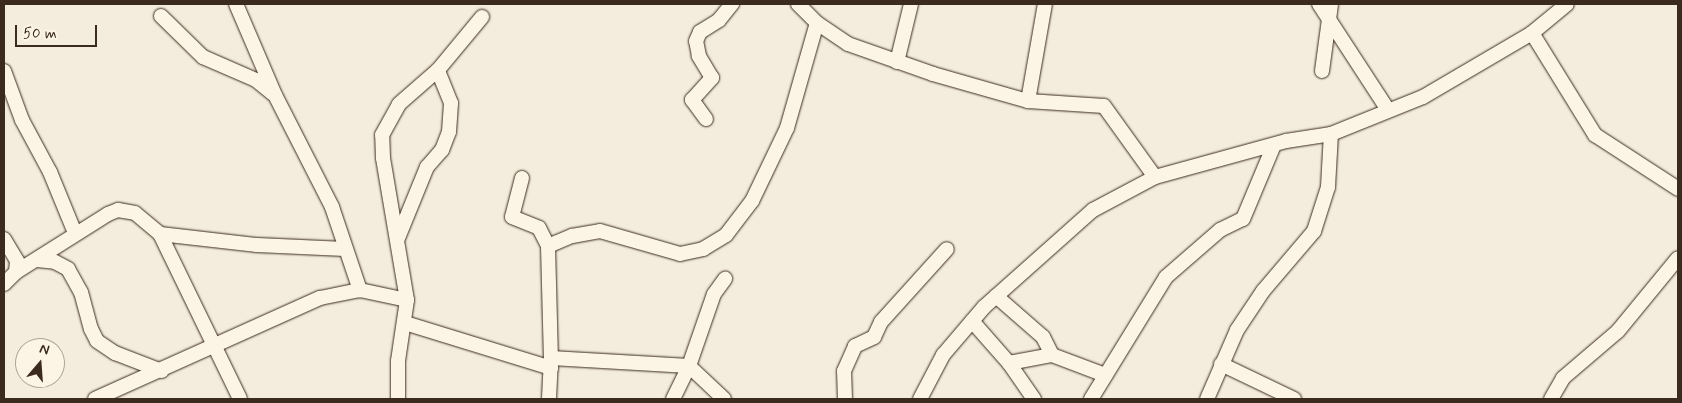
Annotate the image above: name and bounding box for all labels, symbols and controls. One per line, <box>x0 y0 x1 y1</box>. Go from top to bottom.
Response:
scale bar <box>18 15 100 47</box>
text: 50 m <box>23 24 57 44</box>
north arrow <box>15 338 65 388</box>
text: N <box>37 340 52 360</box>

